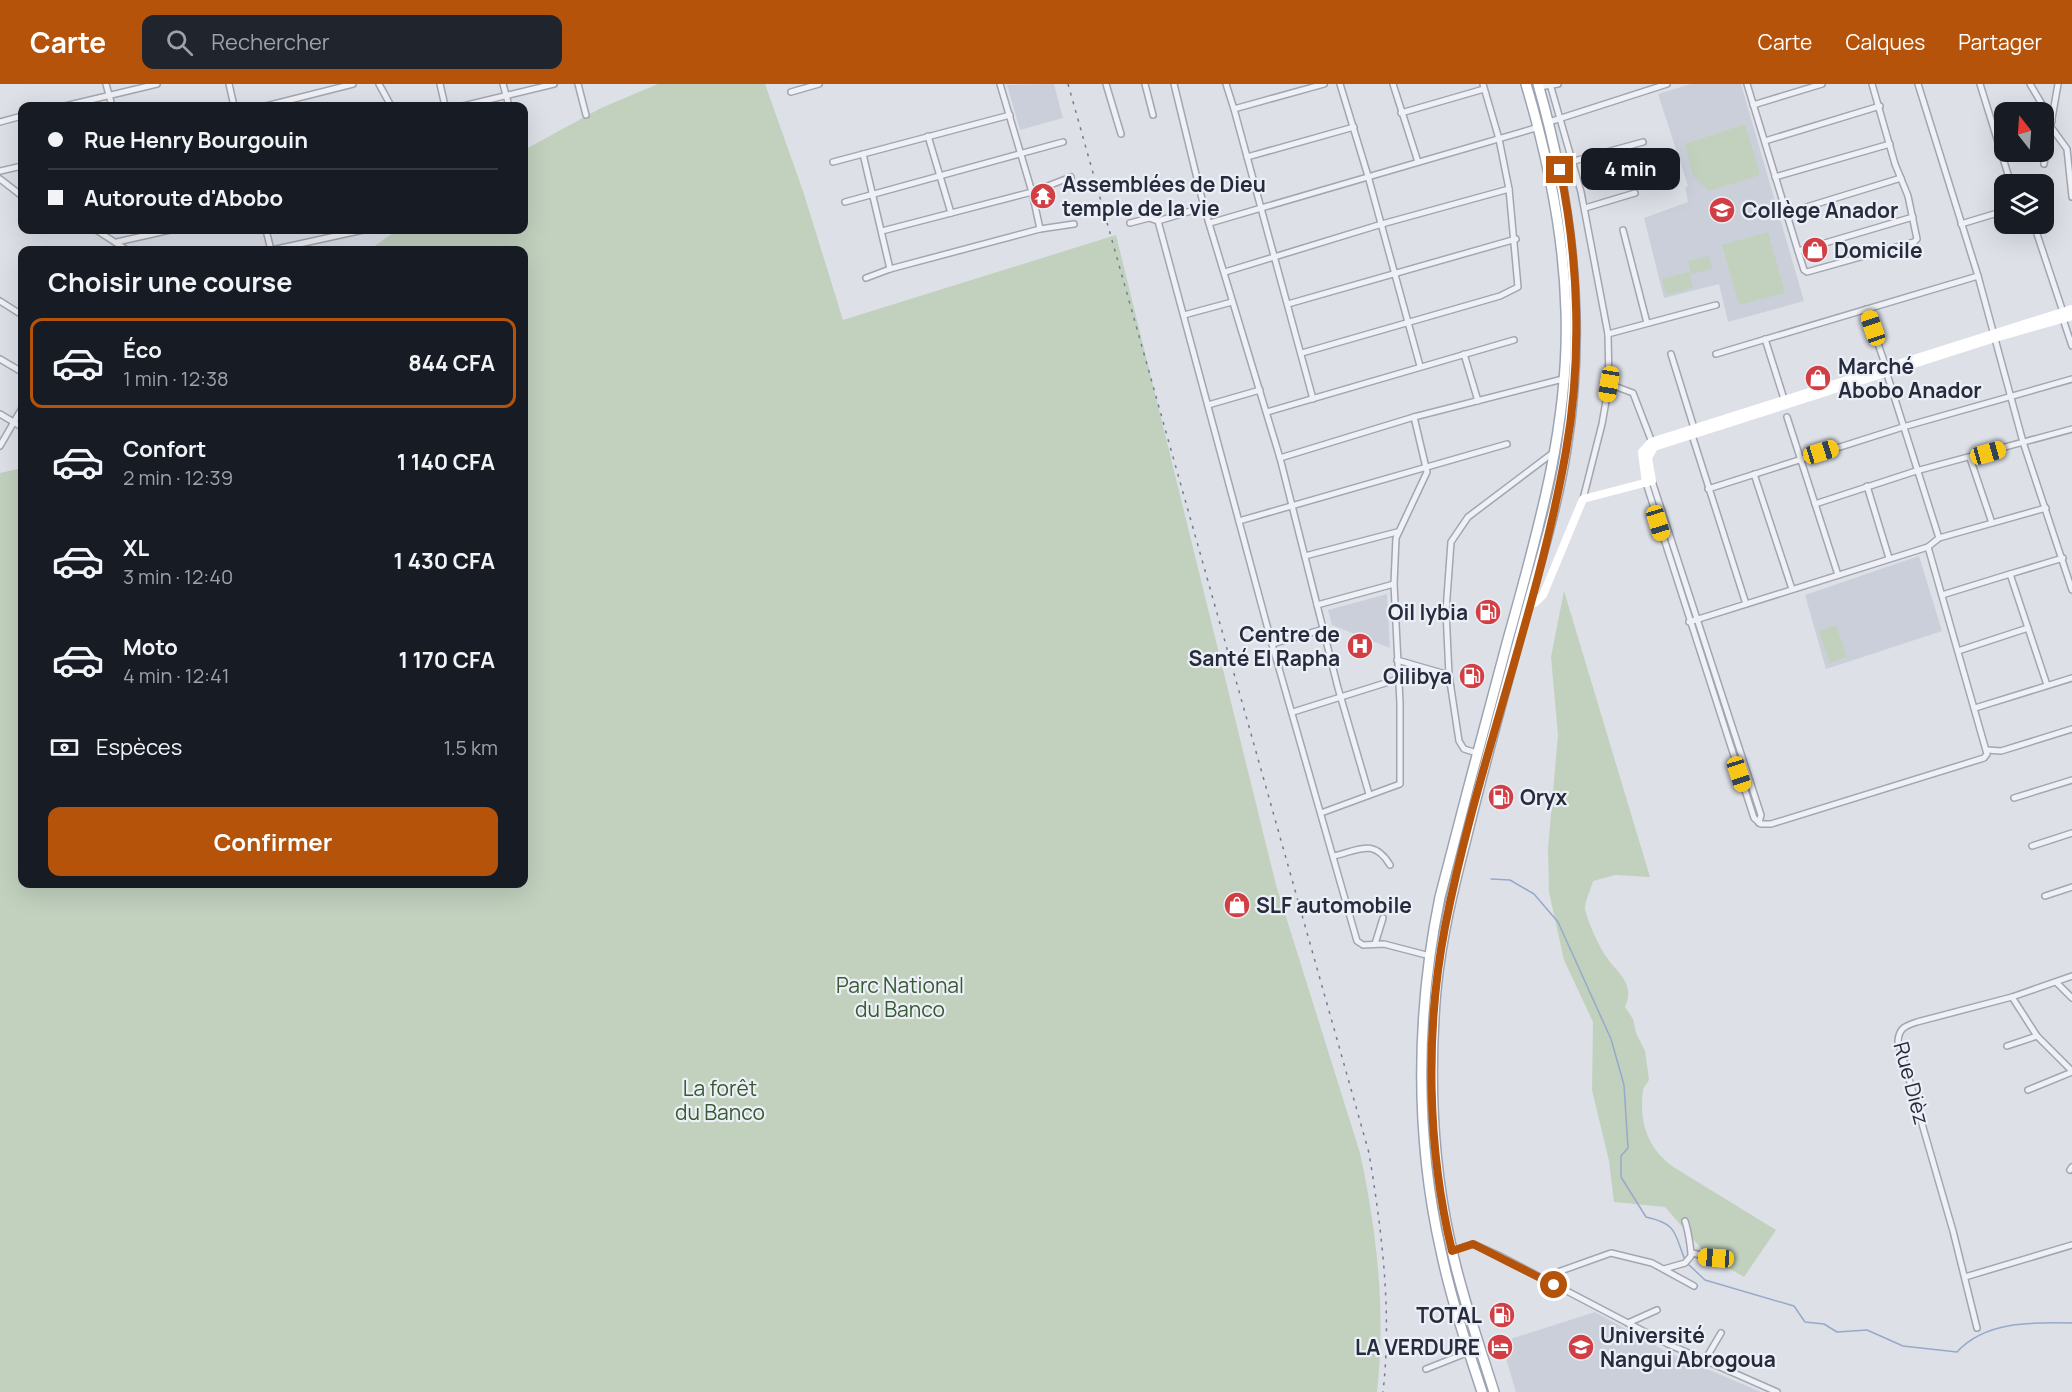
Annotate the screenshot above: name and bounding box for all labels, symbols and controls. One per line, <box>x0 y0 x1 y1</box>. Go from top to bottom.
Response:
search box <box>142 15 562 69</box>
text: Carte <box>30 23 106 61</box>
icon: search <box>163 26 196 59</box>
text: Rechercher <box>211 27 330 57</box>
text: Carte <box>1758 28 1812 56</box>
text: Calques <box>1845 28 1925 56</box>
text: Partager <box>1958 28 2042 56</box>
north arrow <box>1994 102 2054 162</box>
map controls <box>1994 102 2054 234</box>
text: Rue Henry Bourgouin <box>84 125 308 155</box>
callout: 4 min <box>1581 149 1680 191</box>
text: 4 min <box>1604 155 1657 182</box>
route end <box>1546 156 1573 183</box>
place label: Assemblées de Dieu temple de la vie <box>1062 170 1266 222</box>
button: layers <box>1994 174 2054 234</box>
temple icon: Assemblées de Dieu temple de la vie <box>1028 181 1058 211</box>
text: Autoroute d'Abobo <box>84 183 283 213</box>
school or university icon: Collège Anador <box>1707 195 1737 225</box>
place label: Collège Anador <box>1742 196 1898 224</box>
shop icon: Domicile <box>1800 235 1830 265</box>
place label: Domicile <box>1834 236 1923 264</box>
text: Choisir une course <box>48 263 292 300</box>
car <box>1859 308 1887 348</box>
text: Éco <box>123 335 162 365</box>
icon: car <box>51 336 105 390</box>
text: 844 CFA <box>408 348 495 378</box>
place label: Marché Abobo Anador <box>1838 352 1982 404</box>
shop icon: Marché Abobo Anador <box>1803 363 1833 393</box>
text: 1 min · 12:38 <box>123 365 229 392</box>
car <box>1597 365 1621 403</box>
text: Confort <box>123 434 206 464</box>
icon: car <box>51 435 105 489</box>
car <box>1801 438 1841 466</box>
car <box>1968 439 2008 467</box>
text: 1 140 CFA <box>397 447 495 477</box>
text: 2 min · 12:39 <box>123 464 233 491</box>
car <box>1644 503 1672 543</box>
text: XL <box>123 533 149 563</box>
icon: car <box>51 534 105 588</box>
text: 1 430 CFA <box>394 546 495 576</box>
text: 3 min · 12:40 <box>123 563 233 590</box>
fuel station icon: Oil lybia <box>1473 597 1503 627</box>
place label: Oil lybia <box>1388 598 1468 626</box>
place label: Centre de Santé El Rapha <box>1189 620 1340 672</box>
hospital icon: Centre de Santé El Rapha <box>1345 631 1375 661</box>
text: Moto <box>123 632 178 662</box>
icon: car <box>51 633 105 687</box>
text: 1 170 CFA <box>398 645 495 675</box>
fuel station icon: Oilibya <box>1457 661 1487 691</box>
text: 4 min · 12:41 <box>123 662 230 689</box>
place label: Oilibya <box>1383 662 1452 690</box>
icon: cash <box>48 731 81 764</box>
text: Espèces <box>96 732 182 762</box>
text: 1.5 km <box>444 734 498 761</box>
car <box>1725 754 1753 794</box>
fuel station icon: Oryx <box>1486 782 1516 812</box>
place label: Oryx <box>1520 783 1568 811</box>
button: Confirmer <box>48 807 498 876</box>
shop icon: SLF automobile <box>1222 890 1252 920</box>
place label: SLF automobile <box>1256 891 1412 919</box>
park label: Parc National du Banco <box>836 971 964 1023</box>
street label: Rue Dièz <box>1888 1039 1936 1127</box>
park label: La forêt du Banco <box>675 1074 765 1126</box>
car <box>1697 1248 1735 1268</box>
route start <box>1540 1271 1567 1298</box>
fuel station icon: TOTAL <box>1487 1300 1517 1330</box>
place label: TOTAL <box>1416 1301 1482 1329</box>
place label: Université Nangui Abrogoua <box>1600 1321 1776 1373</box>
hotel icon: LA VERDURE <box>1485 1332 1515 1362</box>
school or university icon: Université Nangui Abrogoua <box>1566 1332 1596 1362</box>
place label: LA VERDURE <box>1355 1333 1480 1361</box>

